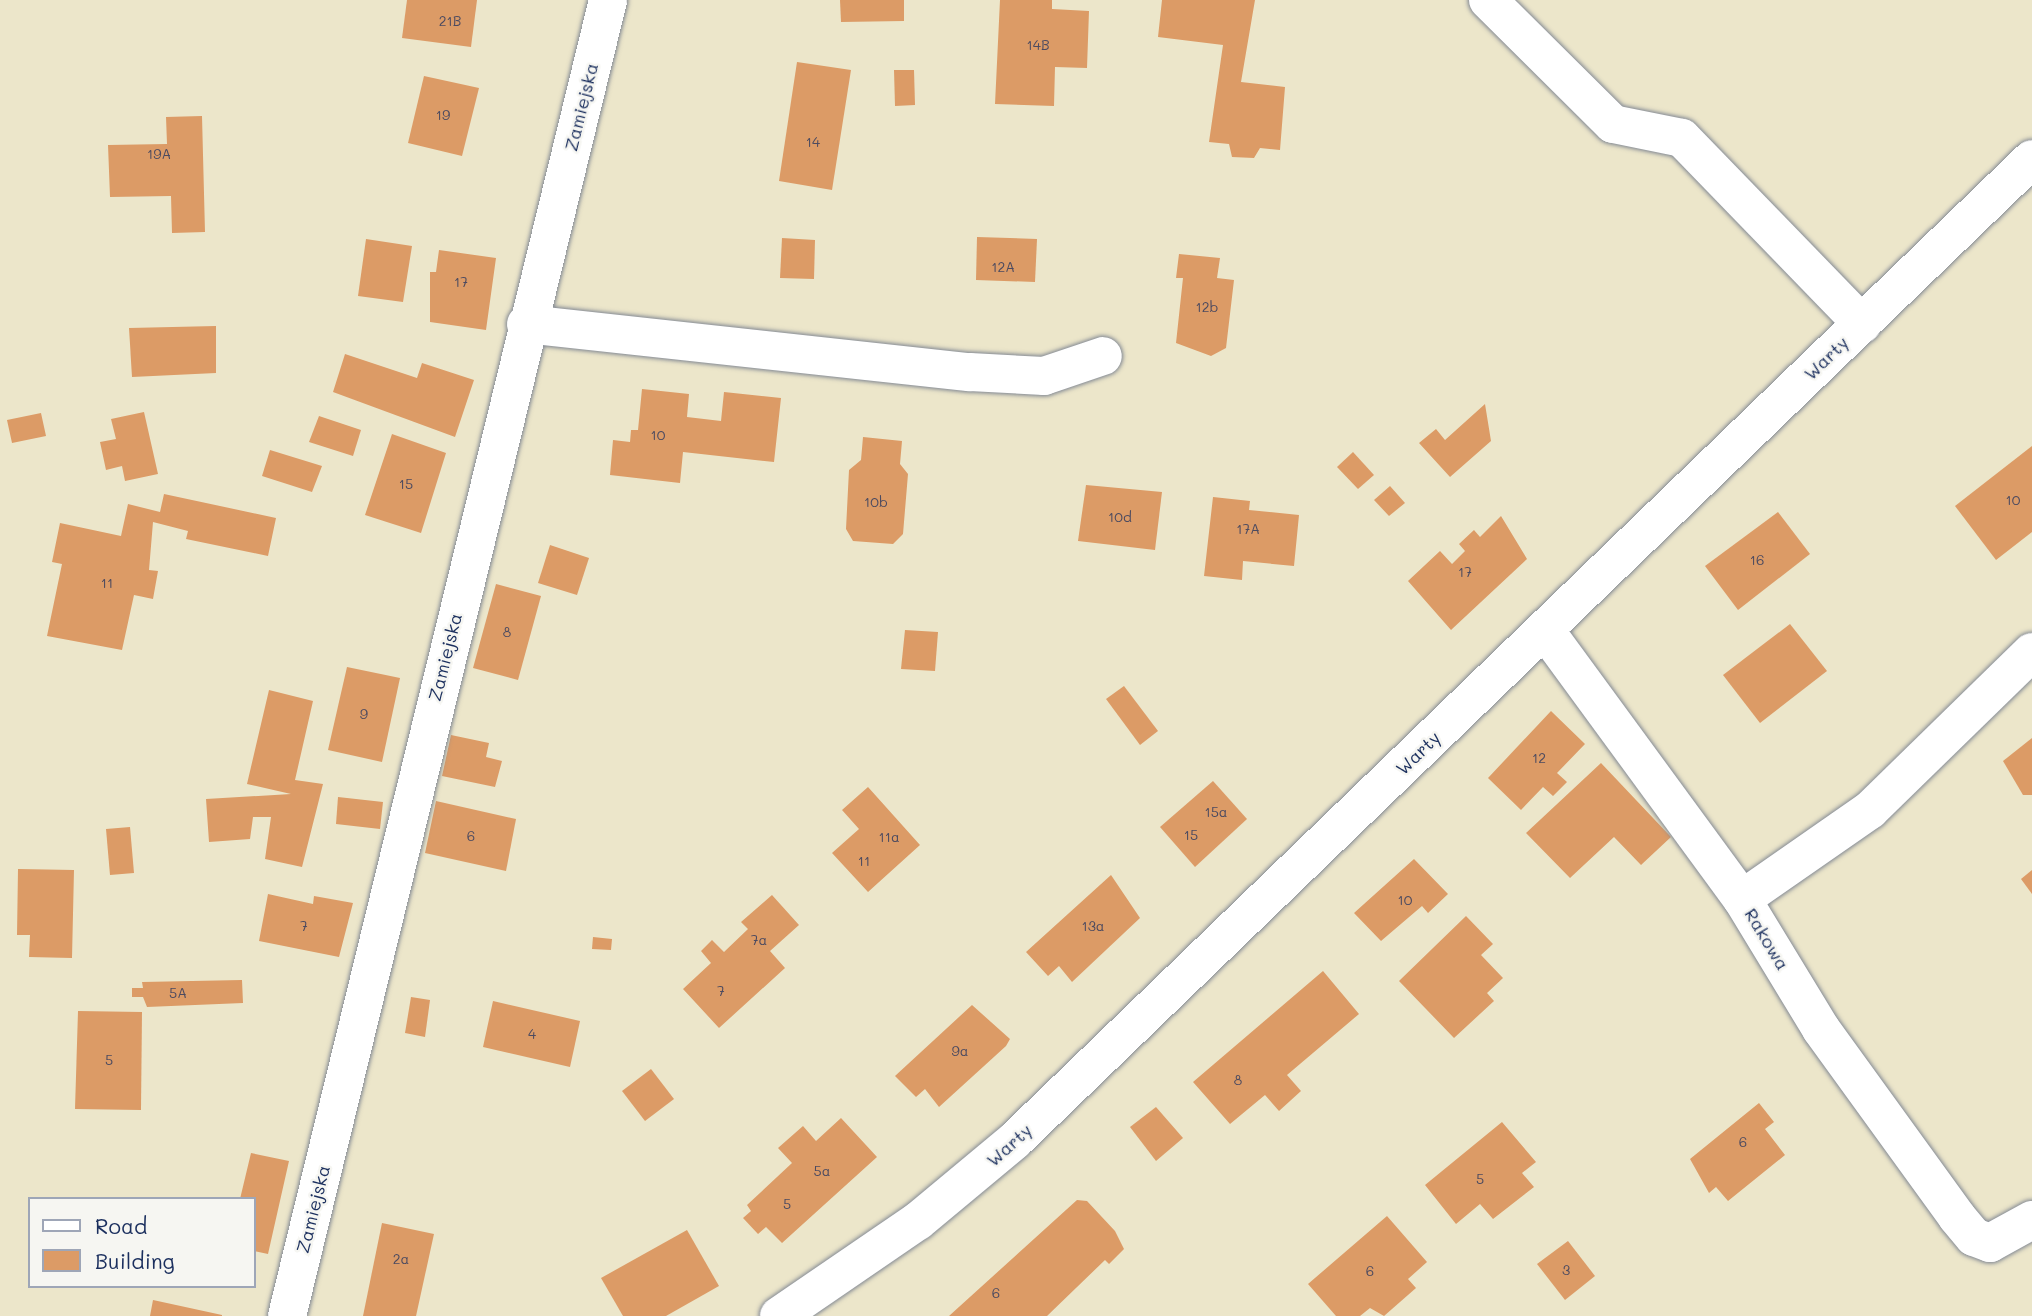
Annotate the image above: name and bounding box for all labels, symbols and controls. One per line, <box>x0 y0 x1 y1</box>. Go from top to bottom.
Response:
house number: 21B <box>439 13 461 29</box>
house number: 14B <box>1026 37 1050 53</box>
street label: Zamiejska <box>560 61 602 153</box>
house number: 19 <box>436 107 450 123</box>
house number: 14 <box>806 134 820 150</box>
house number: 19A <box>147 146 171 162</box>
house number: 12A <box>991 259 1015 275</box>
house number: 17 <box>454 274 468 290</box>
house number: 12b <box>1196 299 1218 315</box>
street label: Warty <box>1799 332 1853 384</box>
house number: 10 <box>651 427 665 443</box>
house number: 15 <box>399 476 413 492</box>
house number: 10 <box>2006 492 2020 508</box>
house number: 10b <box>864 494 888 510</box>
house number: 10d <box>1108 509 1132 525</box>
house number: 17A <box>1236 521 1260 537</box>
house number: 16 <box>1750 552 1764 568</box>
house number: 17 <box>1458 564 1472 580</box>
house number: 11 <box>101 575 113 591</box>
street label: Zamiejska <box>424 611 466 703</box>
house number: 8 <box>503 624 511 640</box>
house number: 9 <box>360 706 368 722</box>
street label: Warty <box>1391 727 1445 779</box>
house number: 12 <box>1532 750 1546 766</box>
house number: 15a <box>1204 804 1228 820</box>
house number: 15 <box>1184 827 1198 843</box>
house number: 6 <box>467 828 475 844</box>
house number: 11a <box>878 829 900 845</box>
house number: 11 <box>858 853 870 869</box>
house number: 10 <box>1398 892 1412 908</box>
street label: Rakowa <box>1740 904 1794 974</box>
house number: 7 <box>300 918 308 934</box>
house number: 13a <box>1081 918 1105 934</box>
house number: 7a <box>751 932 767 948</box>
house number: 7 <box>717 983 725 999</box>
house number: 5A <box>169 985 187 1001</box>
house number: 4 <box>528 1026 536 1042</box>
house number: 9a <box>952 1043 968 1059</box>
house number: 5 <box>105 1052 113 1068</box>
house number: 8 <box>1234 1072 1242 1088</box>
street label: Warty <box>982 1119 1036 1171</box>
house number: 6 <box>1739 1134 1747 1150</box>
street label: Zamiejska <box>292 1163 334 1255</box>
house number: 5a <box>814 1163 830 1179</box>
house number: 5 <box>1476 1171 1484 1187</box>
house number: 5 <box>783 1196 791 1212</box>
legend <box>28 1197 256 1288</box>
text: Road <box>95 1212 147 1239</box>
text: Building <box>95 1247 175 1274</box>
house number: 2a <box>393 1251 409 1267</box>
house number: 3 <box>1562 1262 1570 1278</box>
house number: 6 <box>1366 1263 1374 1279</box>
house number: 6 <box>992 1285 1000 1301</box>

